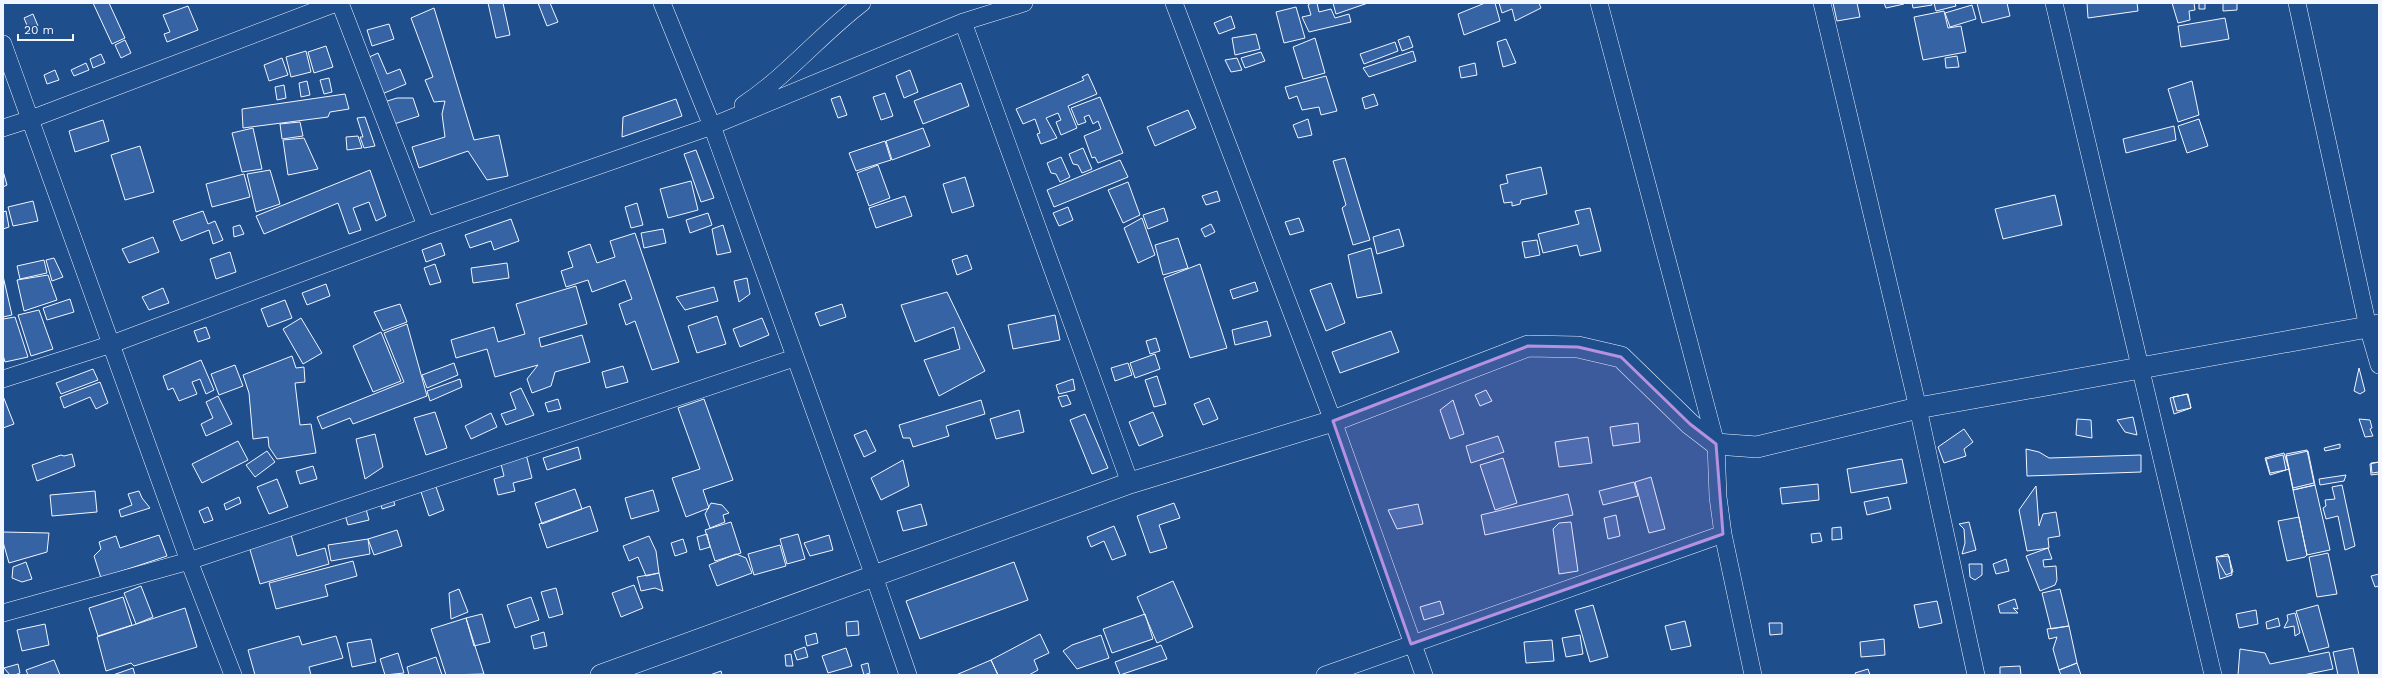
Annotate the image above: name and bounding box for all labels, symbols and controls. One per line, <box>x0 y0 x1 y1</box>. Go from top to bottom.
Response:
scale bar <box>18 16 73 42</box>
text: 20 m <box>24 23 54 37</box>

